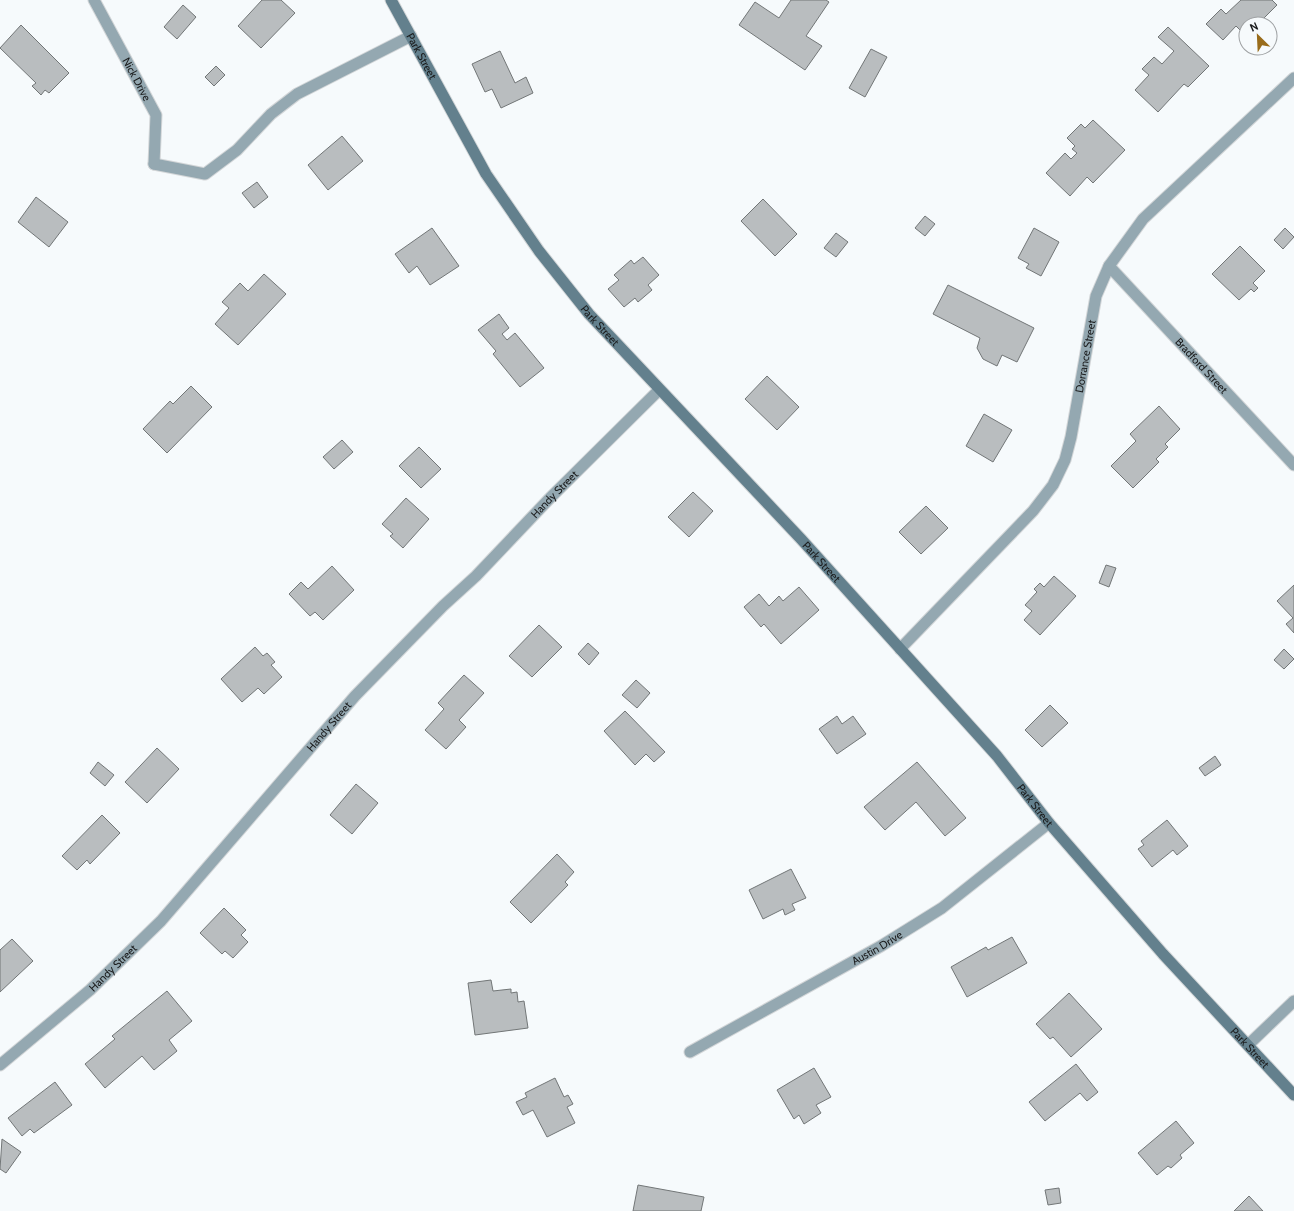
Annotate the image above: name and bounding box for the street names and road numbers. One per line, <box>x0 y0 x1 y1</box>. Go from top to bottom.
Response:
street label: Park Street <box>403 31 440 82</box>
street label: Nick Drive <box>119 55 154 104</box>
street label: Park Street <box>578 302 623 349</box>
street label: Dorrance Street <box>1072 318 1099 394</box>
street label: Bradford Street <box>1172 335 1231 397</box>
street label: Handy Street <box>528 467 581 521</box>
street label: Park Street <box>799 538 844 585</box>
street label: Handy Street <box>303 698 354 754</box>
street label: Park Street <box>1014 781 1056 830</box>
street label: Austin Drive <box>849 927 905 968</box>
street label: Handy Street <box>86 941 140 994</box>
street label: Park Street <box>1228 1024 1273 1071</box>

